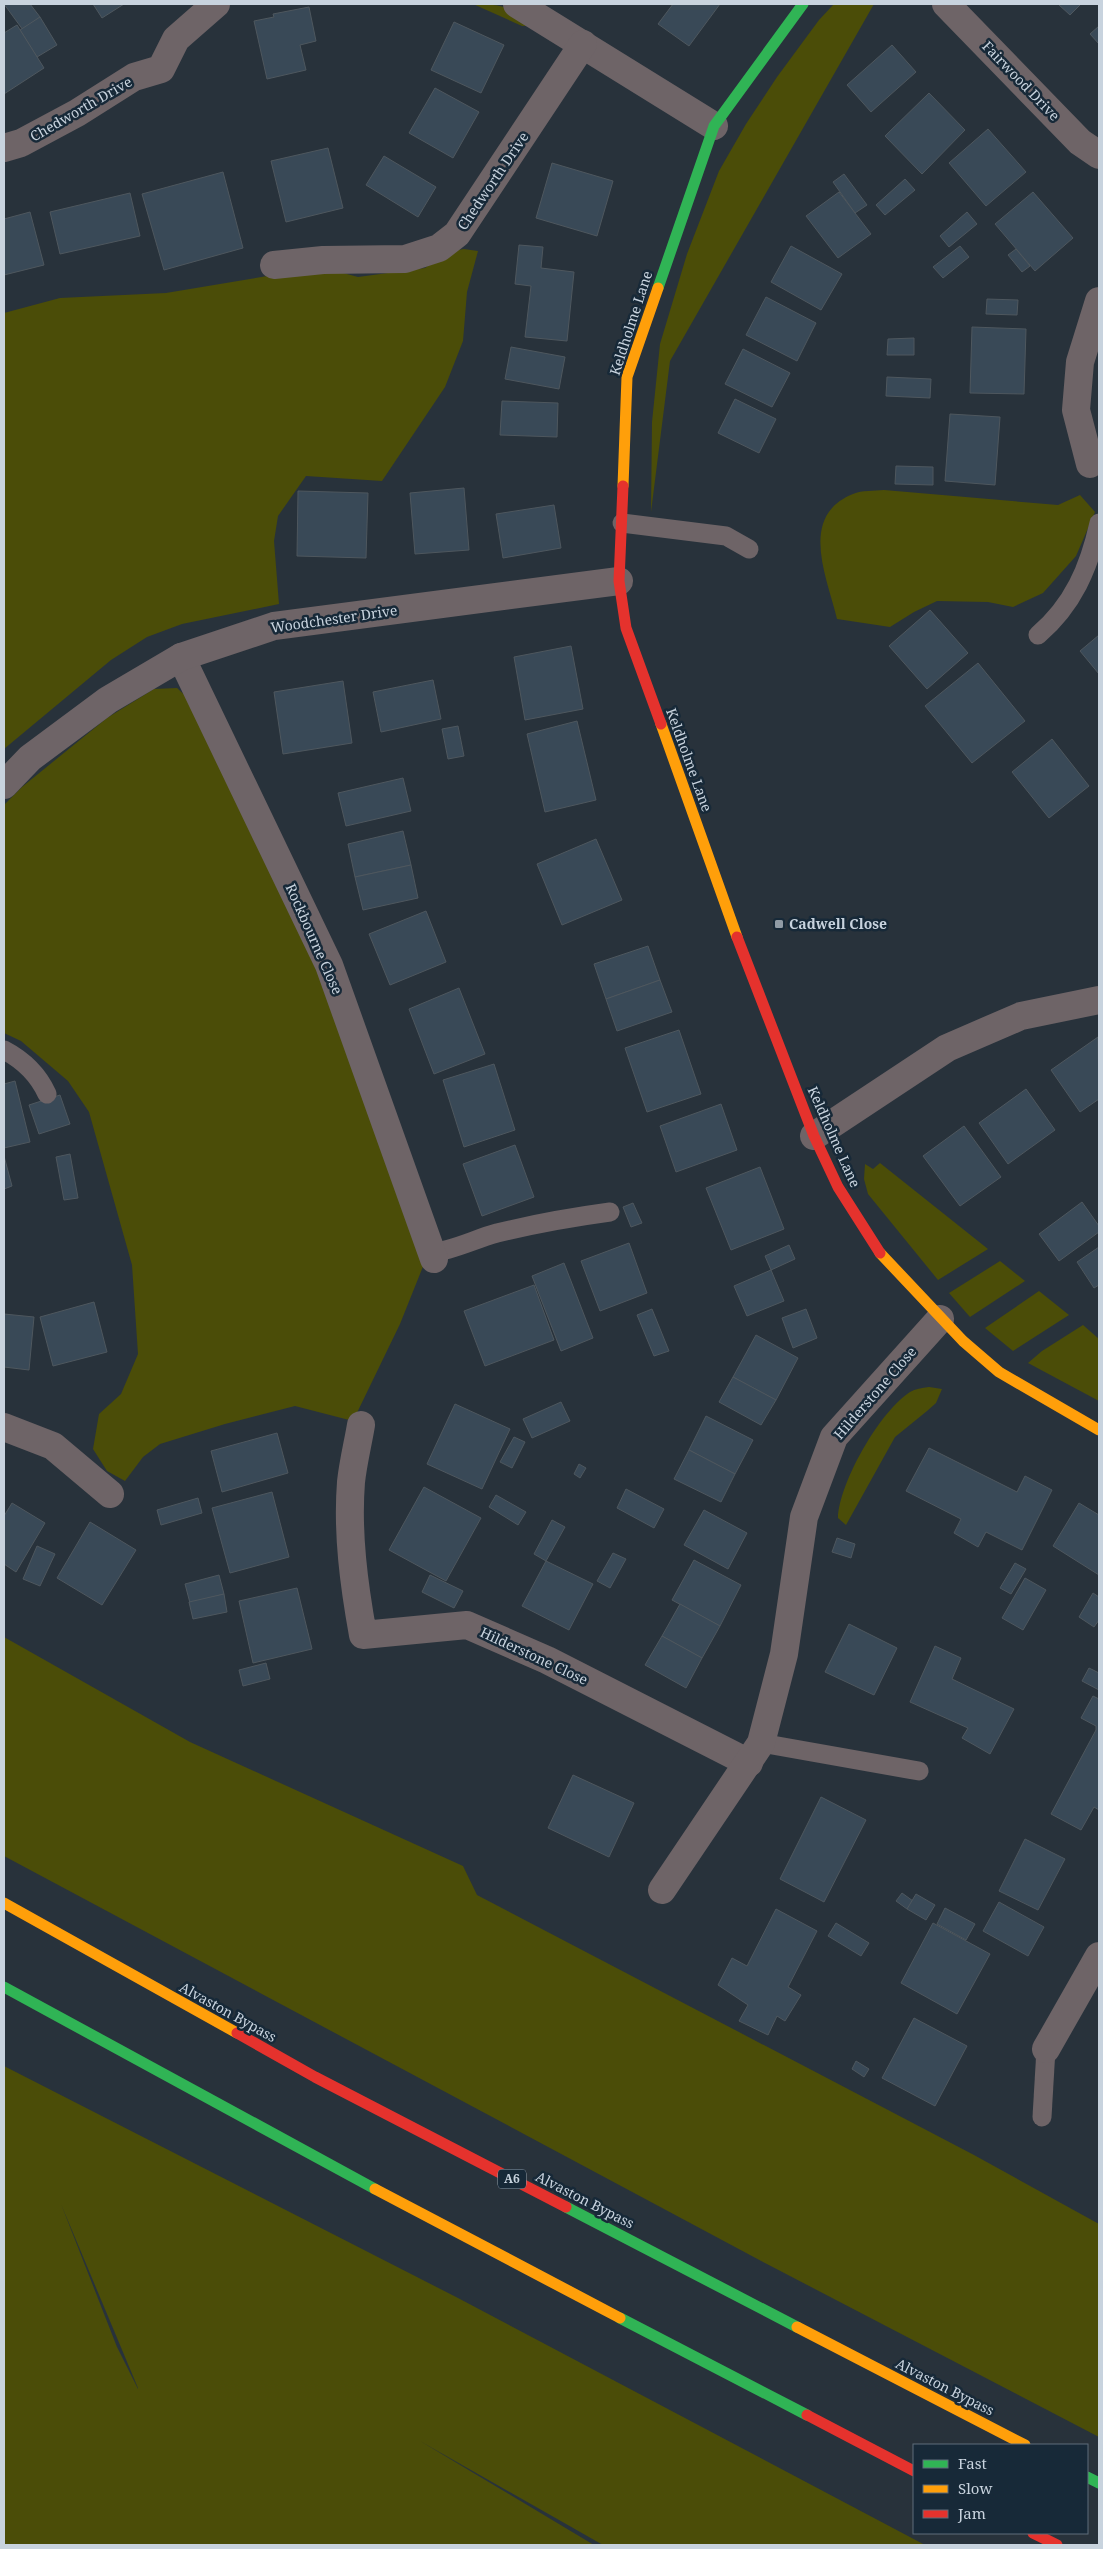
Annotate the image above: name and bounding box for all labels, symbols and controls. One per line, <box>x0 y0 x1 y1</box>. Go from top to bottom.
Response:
street label: Fairwood Drive <box>978 37 1064 125</box>
street label: Chedworth Drive <box>26 72 135 145</box>
street label: Chedworth Drive <box>453 128 533 234</box>
street label: Keldholme Lane <box>605 268 656 377</box>
street label: Woodchester Drive <box>269 600 398 637</box>
street label: Keldholme Lane <box>662 705 717 814</box>
street label: Rockbourne Close <box>281 880 347 997</box>
place label: Cadwell Close <box>789 914 887 933</box>
marker: Cadwell Close <box>773 918 785 930</box>
street label: Keldholme Lane <box>804 1083 865 1190</box>
street label: Hilderstone Close <box>829 1342 920 1443</box>
street label: Hilderstone Close <box>477 1622 591 1689</box>
street label: Alvaston Bypass <box>176 1977 280 2046</box>
street label: Alvaston Bypass <box>533 2167 638 2233</box>
road number: A6 <box>498 2170 526 2188</box>
street label: Alvaston Bypass <box>893 2354 998 2420</box>
legend <box>913 2444 1088 2534</box>
text: Fast <box>958 2453 987 2473</box>
text: Slow <box>958 2478 992 2498</box>
text: Jam <box>957 2503 986 2523</box>

